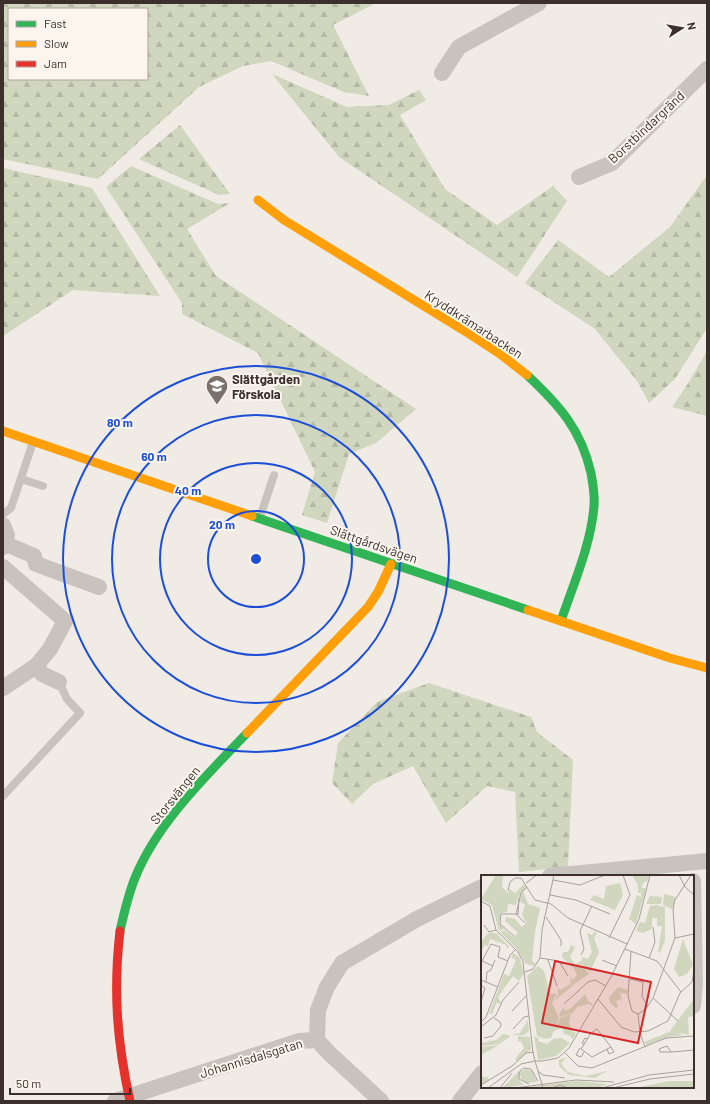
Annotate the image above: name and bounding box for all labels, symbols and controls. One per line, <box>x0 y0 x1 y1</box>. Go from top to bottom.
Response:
legend <box>8 8 148 80</box>
north arrow <box>662 8 702 48</box>
text: Fast <box>44 16 67 30</box>
text: N <box>685 21 699 31</box>
text: Slow <box>44 36 69 50</box>
text: Jam <box>44 56 67 70</box>
street label: Borstbindargränd <box>604 87 688 167</box>
street label: Kryddkrämarbacken <box>422 286 526 362</box>
place label: Slättgården Förskola <box>232 371 300 402</box>
school or university icon: Slättgården Förskola <box>204 373 230 406</box>
text: 80 m <box>107 415 133 429</box>
text: 60 m <box>141 449 167 463</box>
text: 40 m <box>175 483 201 497</box>
text: 20 m <box>209 517 235 531</box>
street label: Slättgårdsvägen <box>328 522 420 566</box>
centre of rings <box>249 552 263 566</box>
street label: Storsvängen <box>147 763 203 827</box>
inset map <box>481 875 694 1088</box>
street label: Johannisdalsgatan <box>198 1035 304 1081</box>
scale bar <box>10 1070 130 1096</box>
text: 50 m <box>16 1076 41 1090</box>

